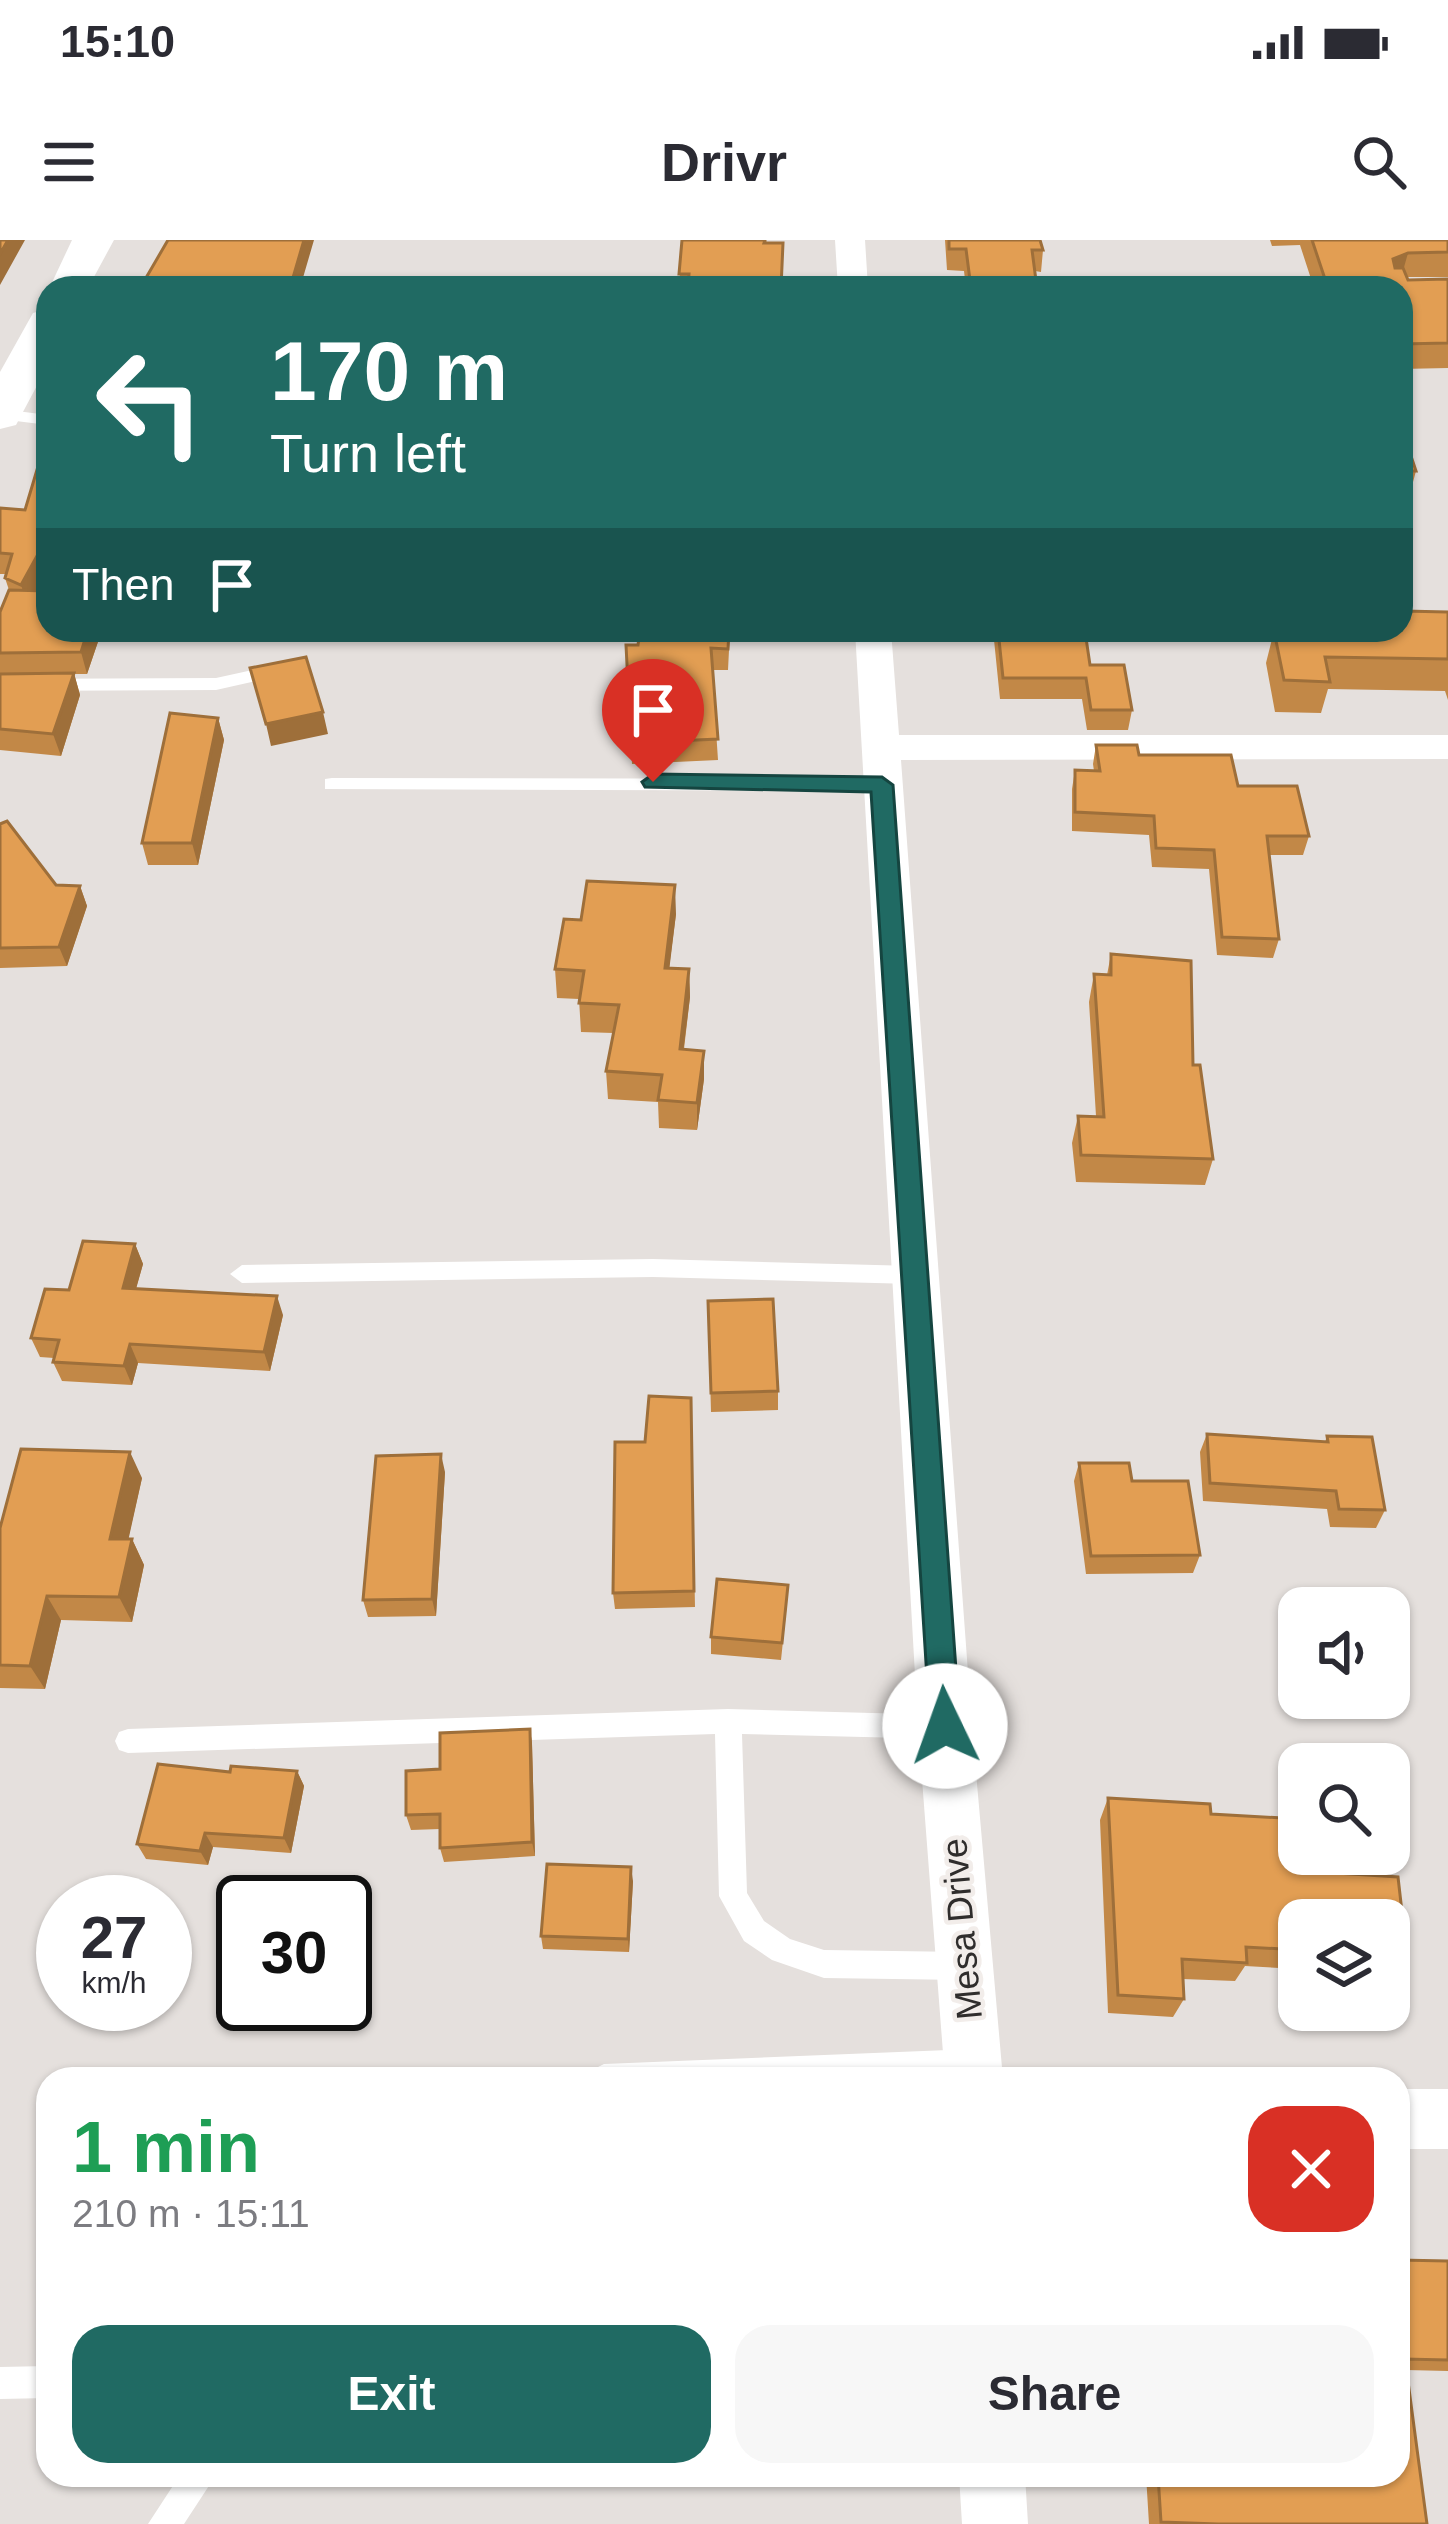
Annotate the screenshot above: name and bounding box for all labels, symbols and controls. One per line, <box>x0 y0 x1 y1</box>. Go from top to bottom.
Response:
text: 15:10 <box>60 16 175 67</box>
icon: menu <box>36 129 102 195</box>
icon: search <box>1346 129 1412 195</box>
text: Drivr <box>661 132 787 192</box>
icon: left <box>72 324 228 480</box>
text: 170 m <box>270 324 508 418</box>
text: Turn left <box>270 423 466 483</box>
icon: arrive <box>199 552 265 618</box>
text: Then <box>72 559 175 610</box>
pin <box>602 659 704 782</box>
icon: arrive <box>620 677 686 743</box>
map controls <box>1278 1587 1410 2031</box>
button: sound <box>1278 1587 1410 1719</box>
position arrow <box>882 1663 1008 1789</box>
button: search <box>1278 1743 1410 1875</box>
street label: Mesa Drive <box>933 1836 990 2021</box>
speed limit sign: 30 <box>216 1875 372 2031</box>
button: layers <box>1278 1899 1410 2031</box>
text: 27 <box>81 1904 147 1971</box>
text: km/h <box>81 1966 147 1999</box>
button: close <box>1248 2106 1374 2232</box>
text: 1 min <box>72 2107 260 2187</box>
text: 210 m · 15:11 <box>72 2192 310 2235</box>
button: Exit <box>72 2325 711 2463</box>
button: Share <box>735 2325 1374 2463</box>

